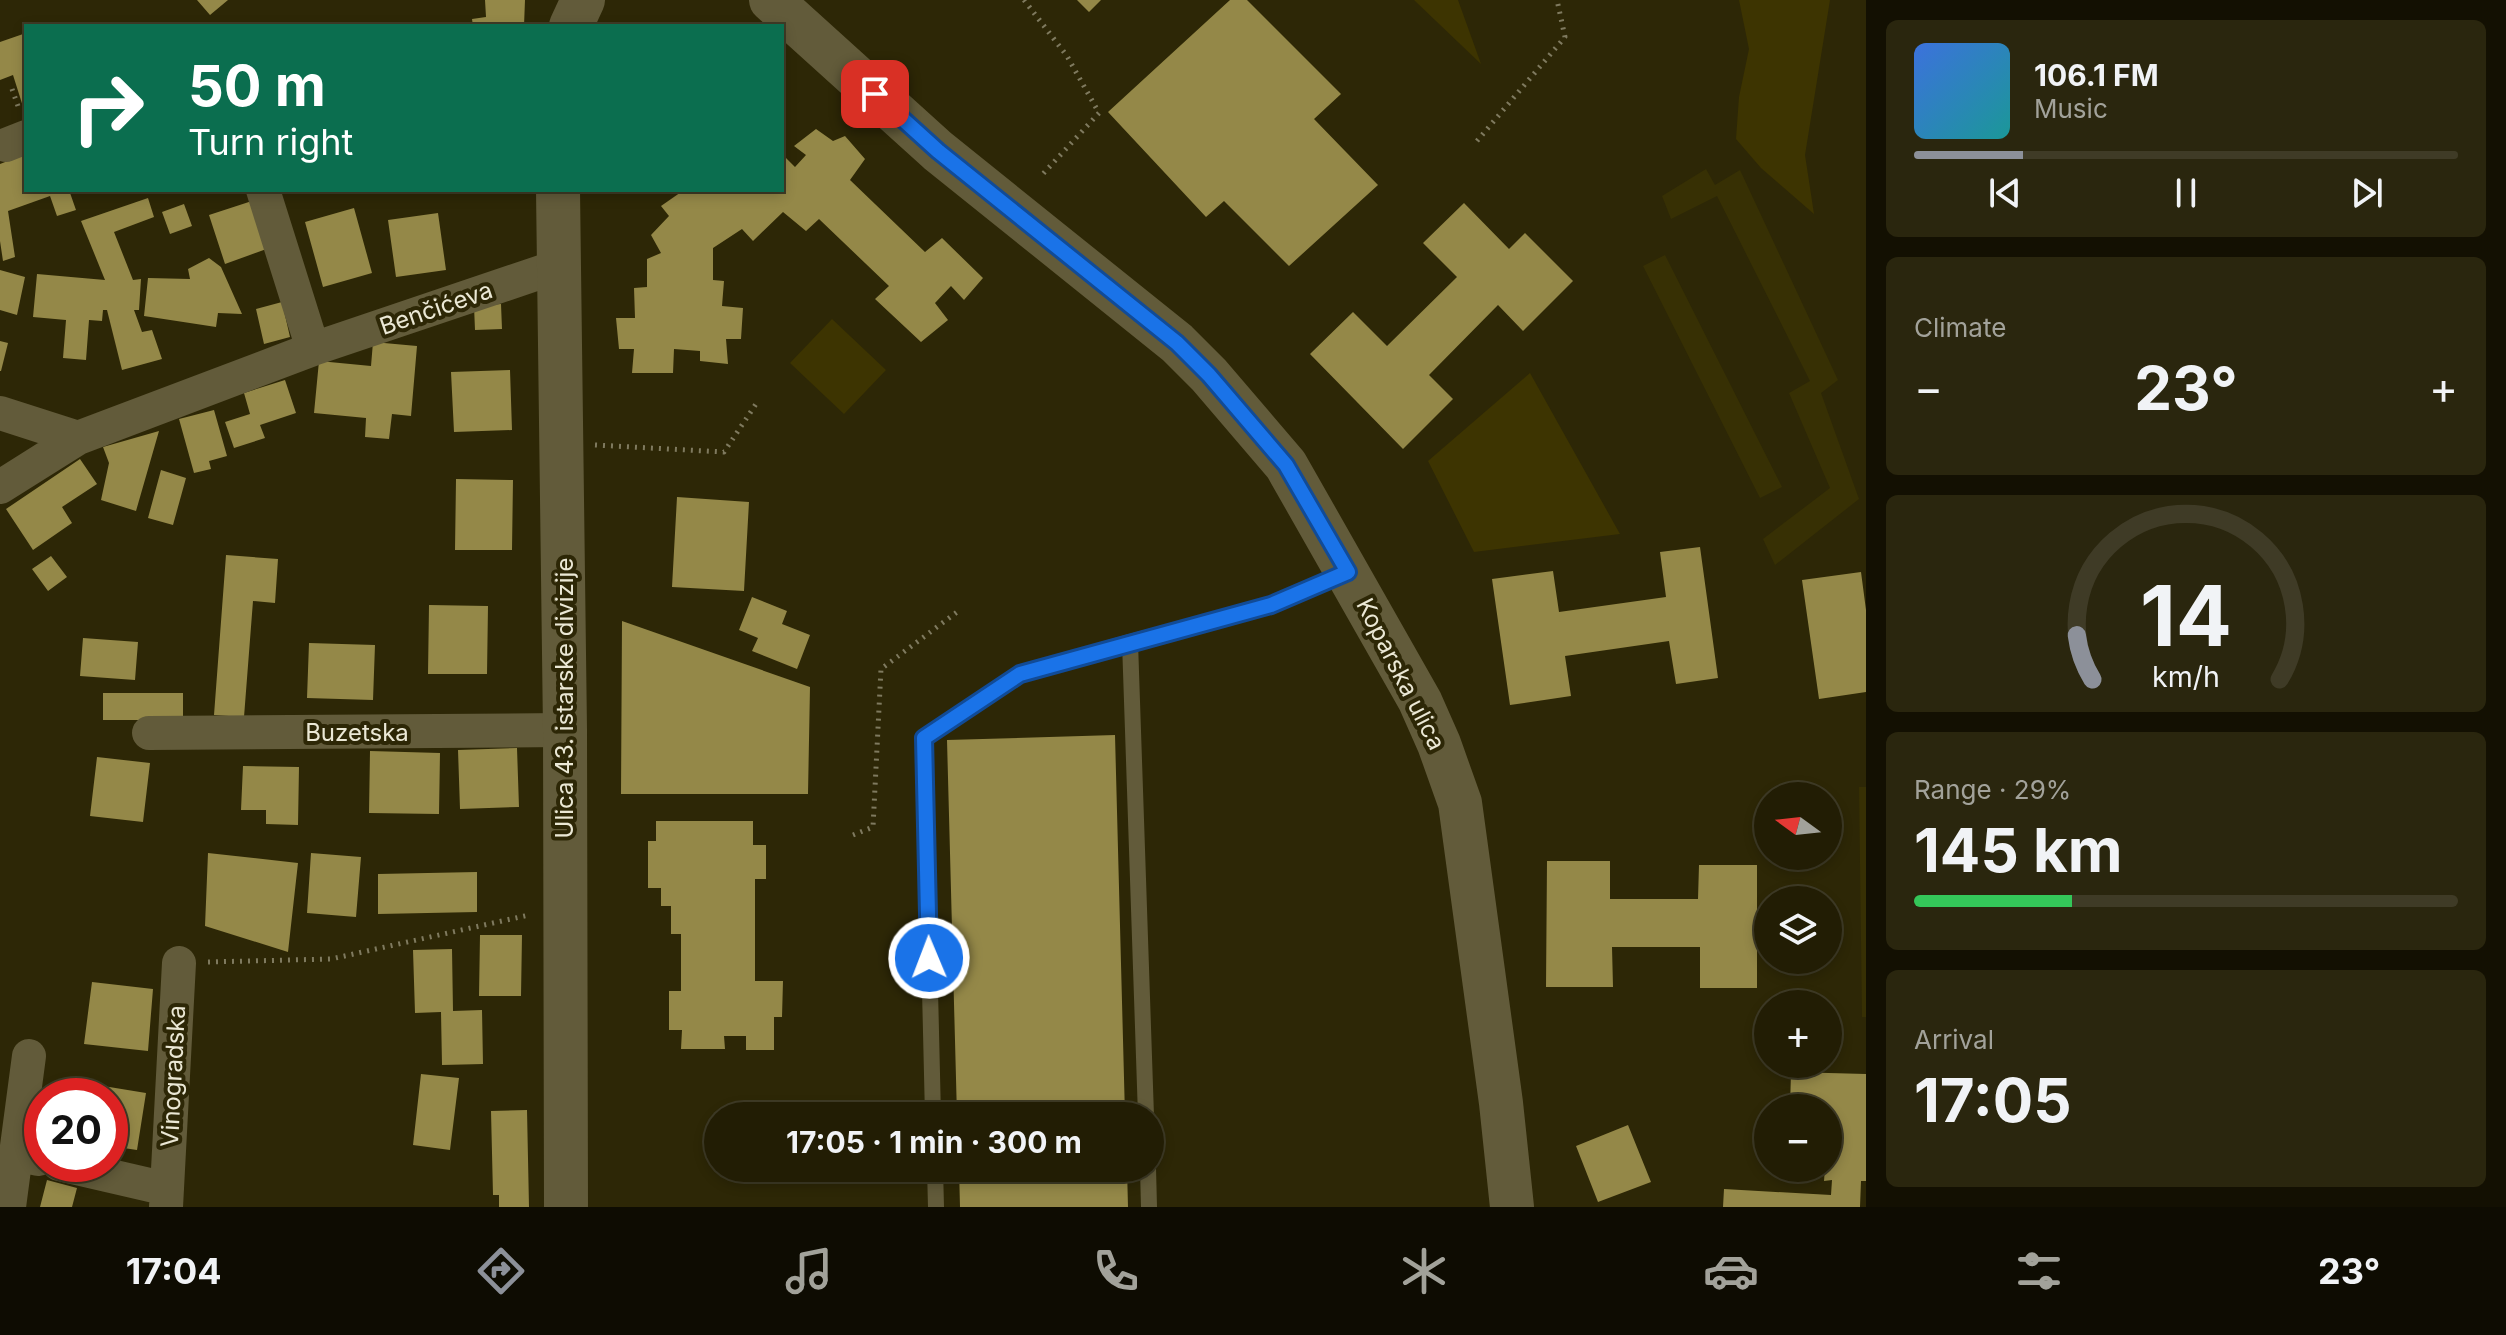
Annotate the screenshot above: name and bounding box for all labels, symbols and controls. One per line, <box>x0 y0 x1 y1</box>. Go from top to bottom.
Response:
text: 50 m <box>188 52 326 120</box>
icon: right <box>56 56 160 160</box>
text: 106.1 FM <box>2034 57 2159 93</box>
pin <box>841 60 909 128</box>
icon: arrive <box>853 72 897 116</box>
text: Music <box>2034 93 2108 124</box>
text: Turn right <box>188 120 353 164</box>
icon: previous <box>1983 171 2027 215</box>
icon: pause <box>2164 171 2208 215</box>
icon: next <box>2345 171 2389 215</box>
street label: Benčićeva <box>376 275 496 341</box>
text: Climate <box>1914 312 2006 343</box>
text: 23° <box>2134 352 2238 424</box>
text: − <box>1914 361 1943 415</box>
text: + <box>2429 361 2458 415</box>
street label: Ulica 43. istarske divizije <box>550 558 579 838</box>
text: 14 <box>2140 564 2232 665</box>
street label: Koparska ulica <box>1350 593 1452 755</box>
text: km/h <box>2152 659 2220 694</box>
street label: Buzetska <box>305 718 409 747</box>
text: Range · 29% <box>1914 774 2071 805</box>
north arrow <box>1754 782 1842 870</box>
map controls <box>1754 782 1842 1182</box>
text: 145 km <box>1914 814 2123 886</box>
button: layers <box>1754 886 1842 974</box>
position arrow <box>887 916 971 1000</box>
button: + <box>1754 990 1842 1078</box>
street label: Vinogradska <box>155 1004 191 1148</box>
text: Arrival <box>1914 1024 1994 1055</box>
text: 17:05 <box>1914 1064 2072 1136</box>
speed limit sign: 20 <box>24 1078 128 1182</box>
button: − <box>1754 1094 1842 1182</box>
text: 17:05 · 1 min · 300 m <box>786 1124 1082 1160</box>
icon: directions <box>473 1243 529 1299</box>
icon: music <box>781 1243 837 1299</box>
icon: phone <box>1088 1243 1144 1299</box>
icon: climate <box>1396 1243 1452 1299</box>
icon: car <box>1703 1243 1759 1299</box>
icon: filters <box>2011 1243 2067 1299</box>
text: 17:04 <box>126 1249 222 1293</box>
text: 23° <box>2318 1249 2380 1293</box>

